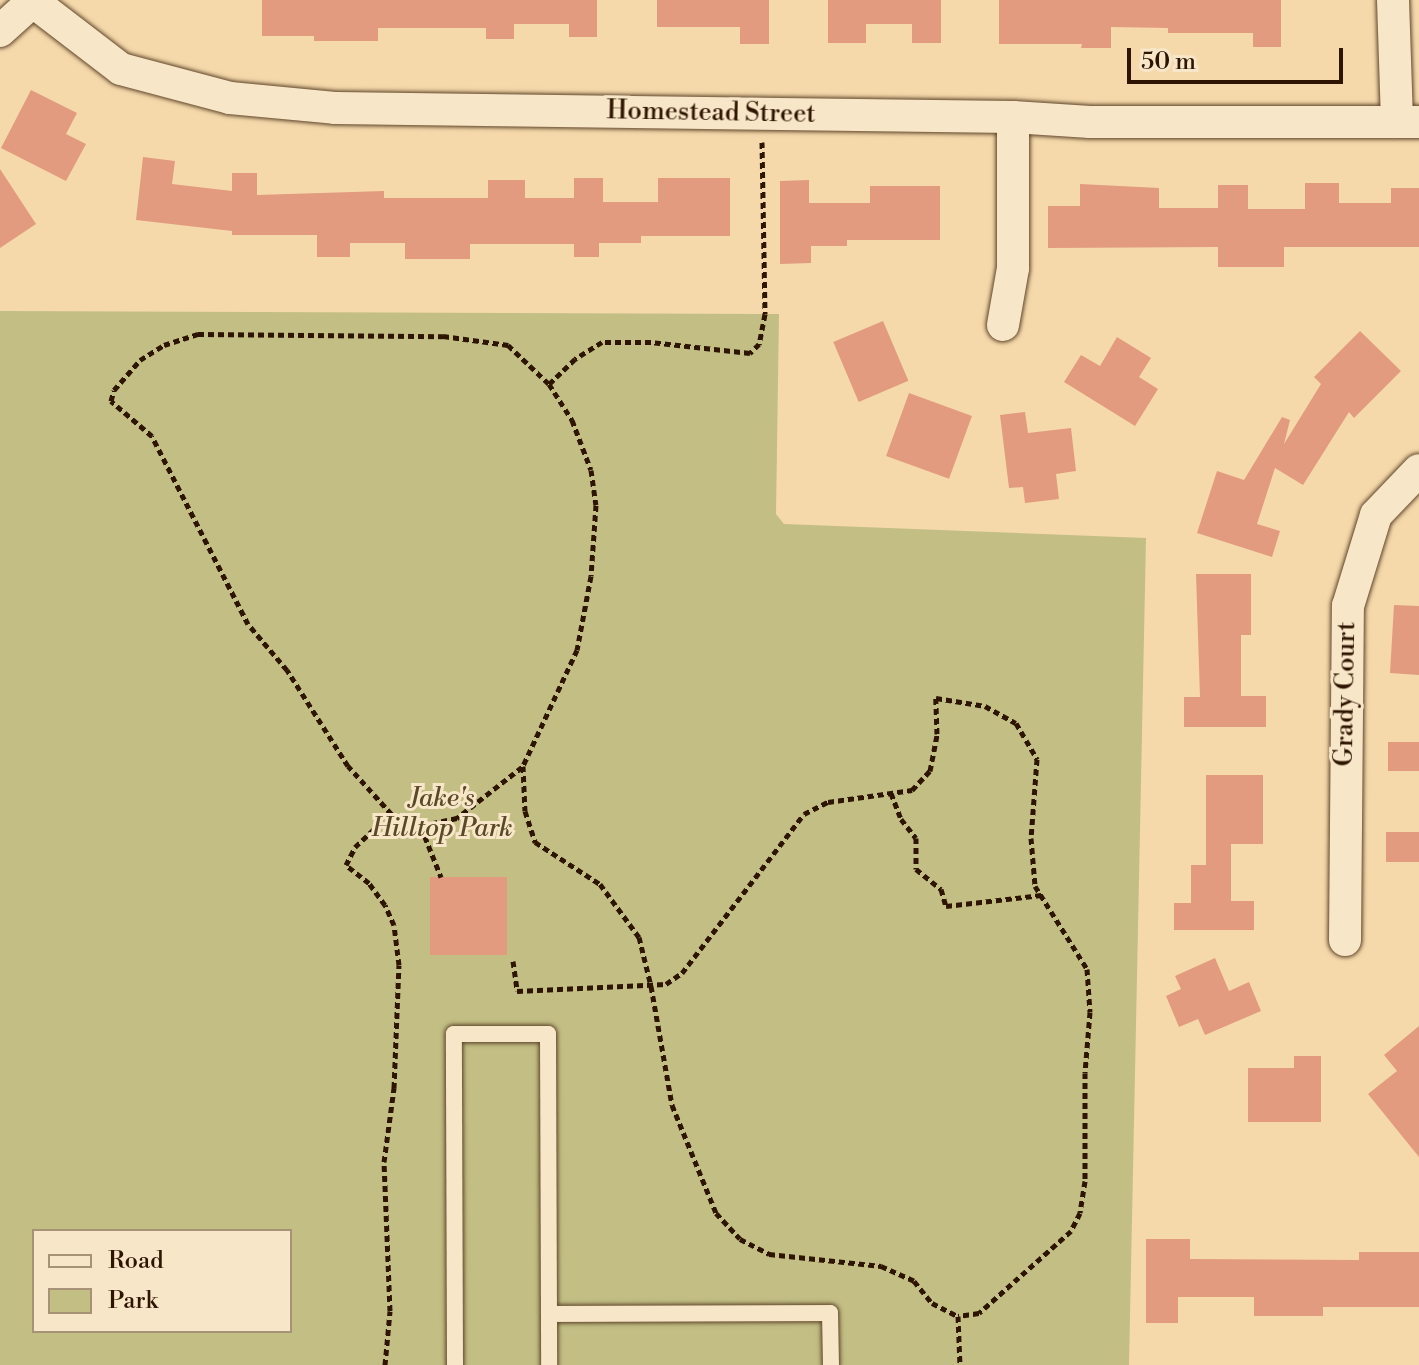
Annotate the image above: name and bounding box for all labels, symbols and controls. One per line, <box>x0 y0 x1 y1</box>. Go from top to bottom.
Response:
scale bar <box>1131 32 1347 82</box>
text: 50 m <box>1141 47 1196 77</box>
street label: Homestead Street <box>606 96 816 130</box>
street label: Grady Court <box>1329 621 1363 767</box>
park label: Jake's Hilltop Park <box>371 783 513 844</box>
legend <box>32 1229 292 1333</box>
text: Road <box>108 1246 164 1276</box>
text: Park <box>108 1286 158 1316</box>

